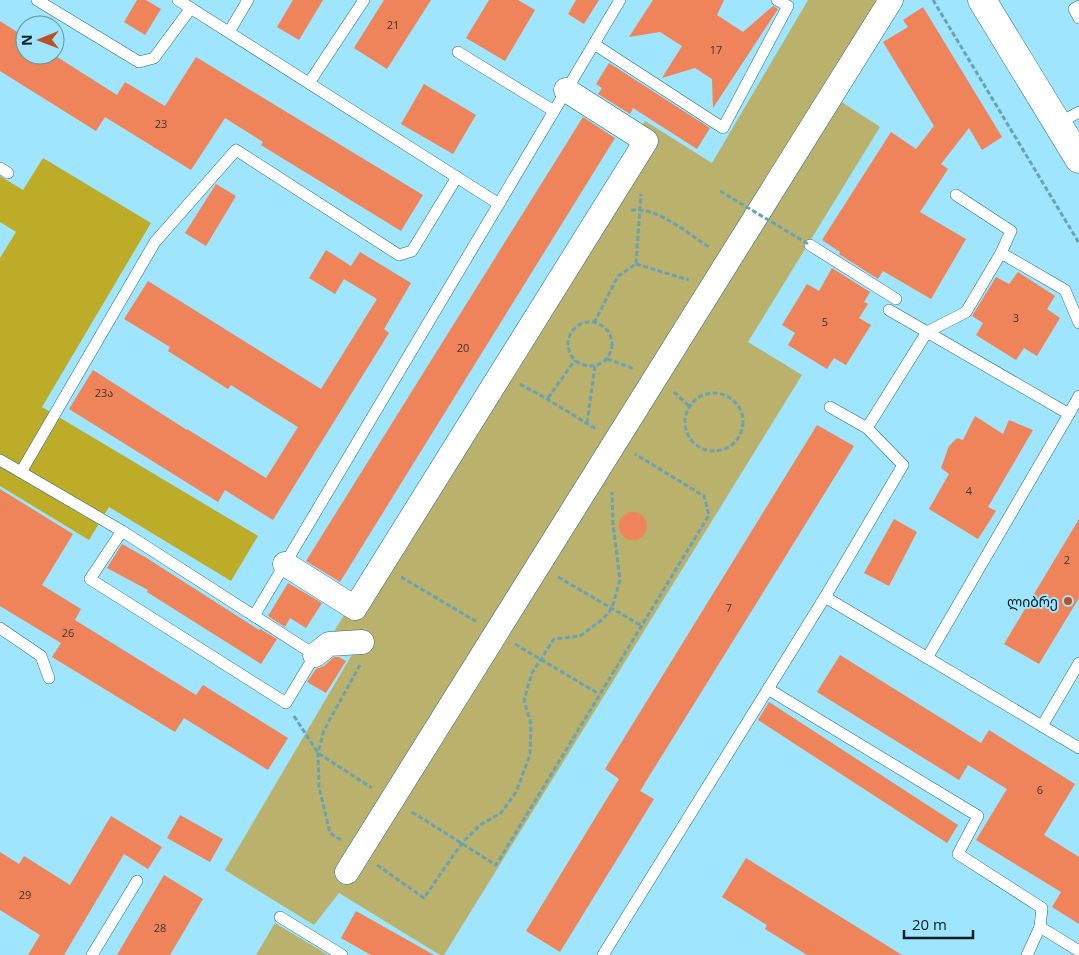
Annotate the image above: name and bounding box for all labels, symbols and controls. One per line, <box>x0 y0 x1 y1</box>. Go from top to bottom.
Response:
north arrow <box>15 15 65 65</box>
house number: 21 <box>387 17 399 32</box>
text: N <box>17 34 36 46</box>
house number: 17 <box>710 42 722 57</box>
house number: 23 <box>155 116 167 131</box>
house number: 3 <box>1013 310 1019 325</box>
house number: 5 <box>822 314 828 329</box>
house number: 20 <box>457 340 469 355</box>
house number: 23ა <box>95 385 113 400</box>
house number: 4 <box>966 483 973 498</box>
house number: 2 <box>1064 552 1070 567</box>
place label: ლიბრე <box>1007 592 1058 611</box>
marker: ლიბრე <box>1062 595 1074 607</box>
house number: 7 <box>726 600 732 615</box>
house number: 26 <box>62 625 74 640</box>
house number: 6 <box>1037 782 1043 797</box>
house number: 29 <box>19 887 31 902</box>
scale bar <box>904 908 973 940</box>
text: 20 m <box>912 914 947 934</box>
house number: 28 <box>154 920 166 935</box>

